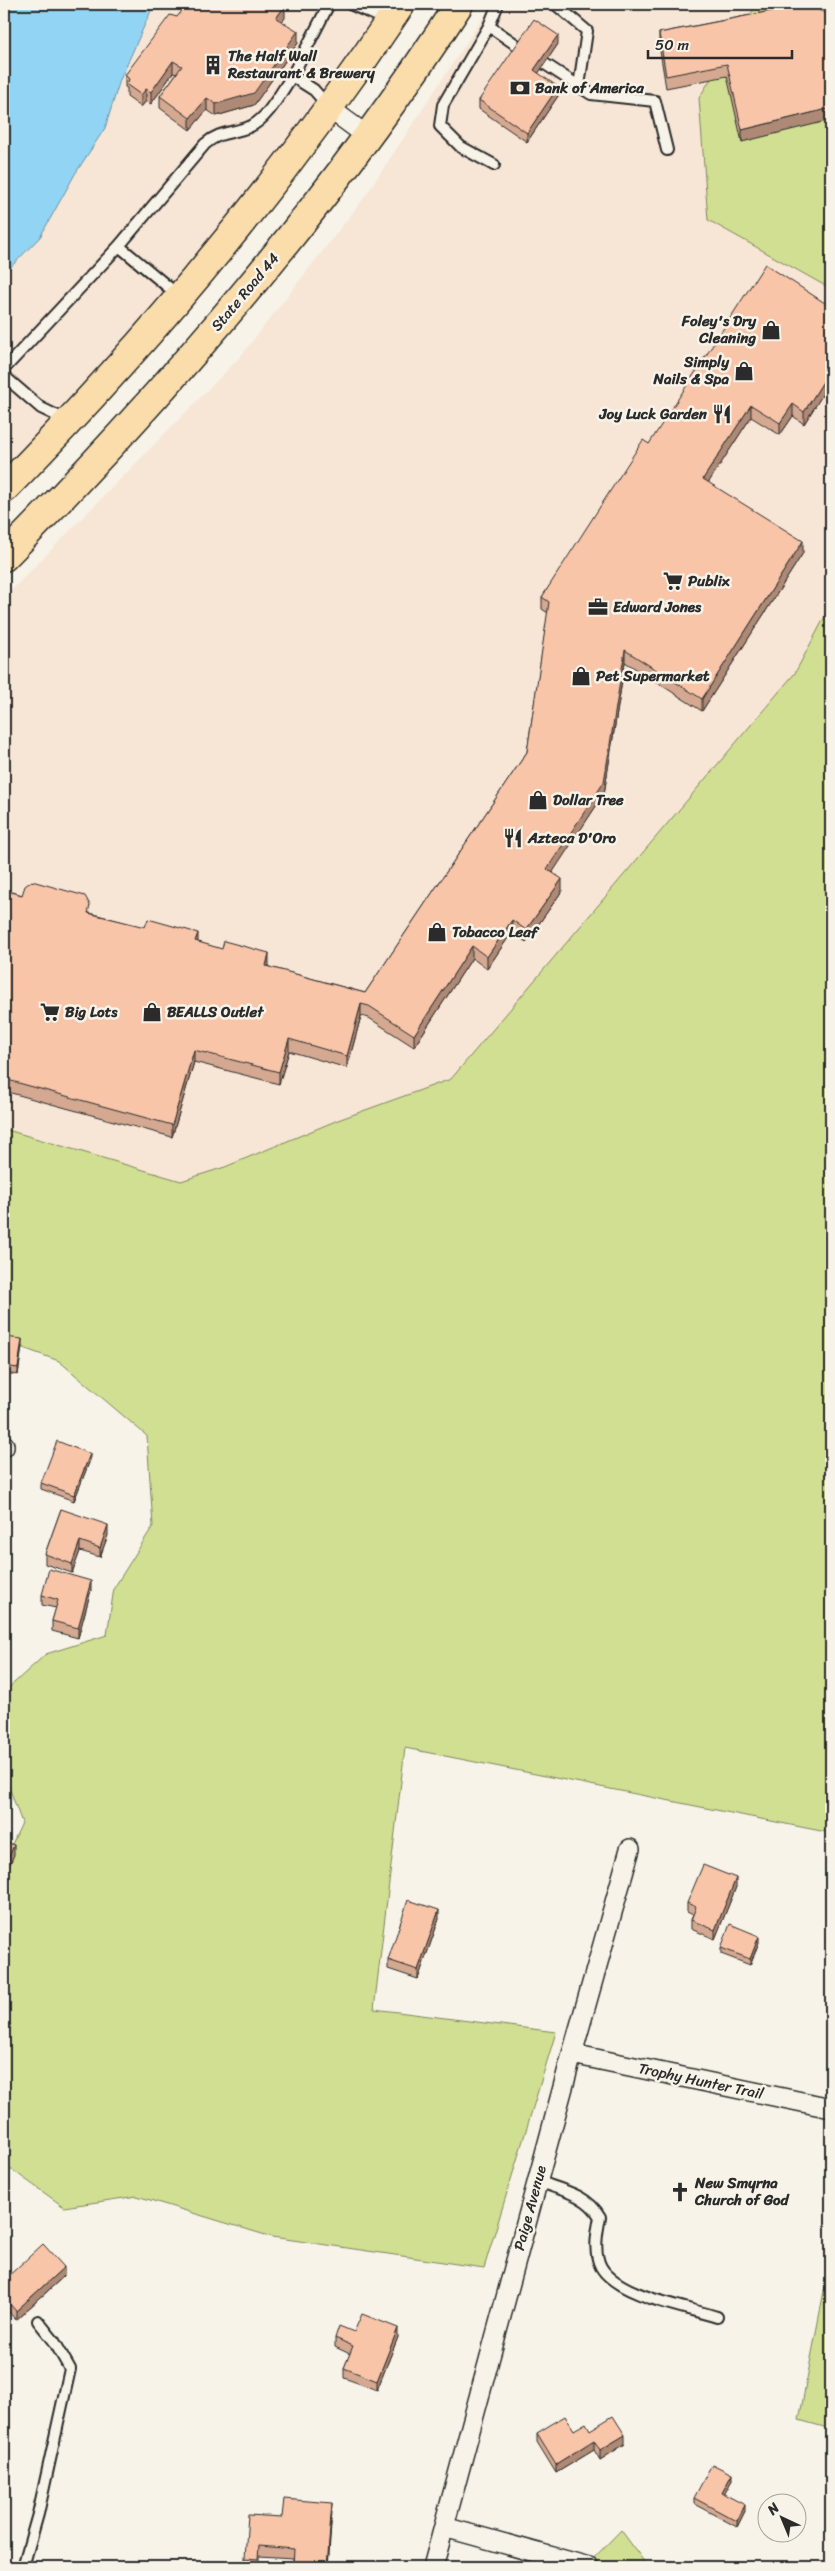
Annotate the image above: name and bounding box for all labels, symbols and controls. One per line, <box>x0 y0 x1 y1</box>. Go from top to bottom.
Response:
scale bar <box>648 28 791 60</box>
text: 50 m <box>655 32 690 58</box>
place label: The Half Wall Restaurant & Brewery <box>227 43 375 86</box>
building icon: The Half Wall Restaurant & Brewery <box>202 54 224 76</box>
place label: Bank of America <box>535 75 644 101</box>
bank icon: Bank of America <box>509 77 531 99</box>
street label: State Road 44 <box>204 247 286 337</box>
place label: Foley's Dry Cleaning <box>681 308 757 351</box>
shop icon: Foley's Dry Cleaning <box>760 319 782 341</box>
place label: Simply Nails & Spa <box>653 349 730 392</box>
shop icon: Simply Nails & Spa <box>733 360 755 382</box>
place label: Joy Luck Garden <box>599 401 708 427</box>
restaurant icon: Joy Luck Garden <box>711 403 733 425</box>
place label: Publix <box>688 568 731 594</box>
supermarket icon: Publix <box>662 570 684 592</box>
place label: Edward Jones <box>613 594 702 620</box>
office icon: Edward Jones <box>587 596 609 618</box>
place label: Pet Supermarket <box>596 663 710 689</box>
shop icon: Pet Supermarket <box>570 665 592 687</box>
place label: Dollar Tree <box>553 787 624 813</box>
shop icon: Dollar Tree <box>527 789 549 811</box>
place label: Azteca D'Oro <box>527 825 617 851</box>
restaurant icon: Azteca D'Oro <box>502 827 524 849</box>
place label: Tobacco Leaf <box>452 919 540 945</box>
shop icon: Tobacco Leaf <box>426 921 448 943</box>
place label: Big Lots <box>65 999 118 1025</box>
place label: BEALLS Outlet <box>167 999 264 1025</box>
supermarket icon: Big Lots <box>39 1001 61 1023</box>
shop icon: BEALLS Outlet <box>141 1001 163 1023</box>
street label: Trophy Hunter Trail <box>636 2055 767 2107</box>
street label: Paige Avenue <box>506 2162 554 2254</box>
place label: New Smyrna Church of God <box>694 2170 790 2213</box>
church icon: New Smyrna Church of God <box>669 2181 691 2203</box>
north arrow <box>758 2494 808 2544</box>
text: N <box>760 2496 786 2522</box>

